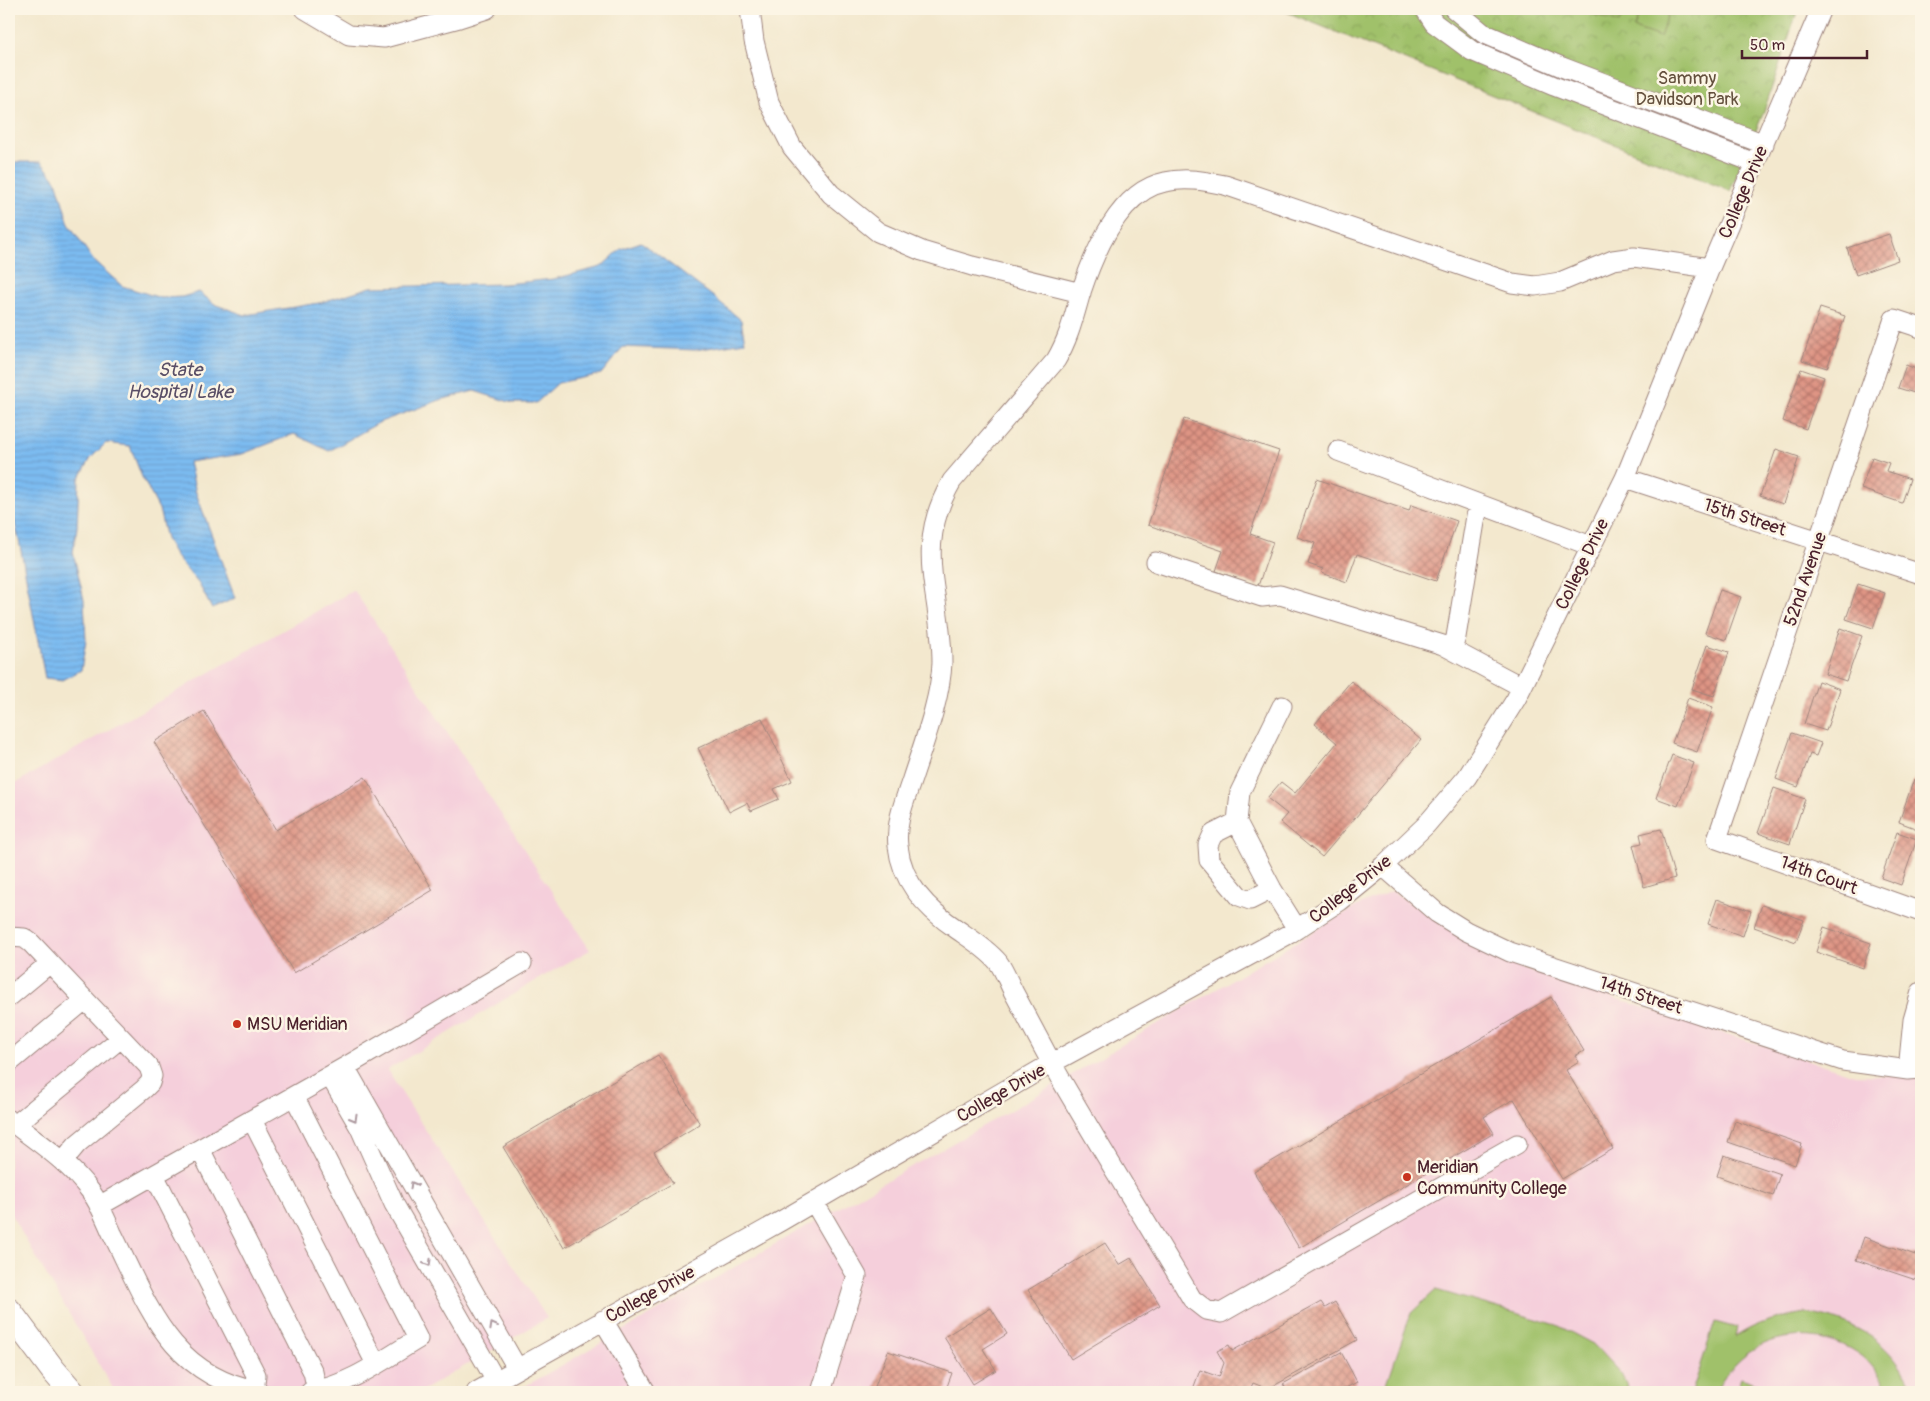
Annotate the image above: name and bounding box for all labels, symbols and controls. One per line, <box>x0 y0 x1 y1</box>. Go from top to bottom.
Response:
scale bar <box>1742 28 1868 60</box>
text: 50 m <box>1750 36 1785 55</box>
park label: Sammy Davidson Park <box>1636 67 1739 111</box>
street label: College Drive <box>1714 142 1773 242</box>
water label: State Hospital Lake <box>127 358 234 404</box>
street label: 15th Street <box>1701 493 1790 542</box>
street label: College Drive <box>1551 515 1614 614</box>
street label: 52nd Avenue <box>1779 529 1832 629</box>
street label: College Drive <box>1304 850 1396 929</box>
street label: 14th Court <box>1777 851 1861 900</box>
street label: 14th Street <box>1596 971 1686 1020</box>
place label: MSU Meridian <box>247 1013 348 1036</box>
marker: MSU Meridian <box>231 1018 243 1030</box>
street label: College Drive <box>953 1059 1050 1128</box>
one-way arrow <box>348 1113 358 1122</box>
place label: Meridian Community College <box>1417 1156 1567 1200</box>
marker: Meridian Community College <box>1401 1171 1413 1183</box>
one-way arrow <box>409 1181 419 1190</box>
one-way arrow <box>421 1257 431 1266</box>
street label: College Drive <box>602 1260 699 1328</box>
one-way arrow <box>490 1322 500 1331</box>

